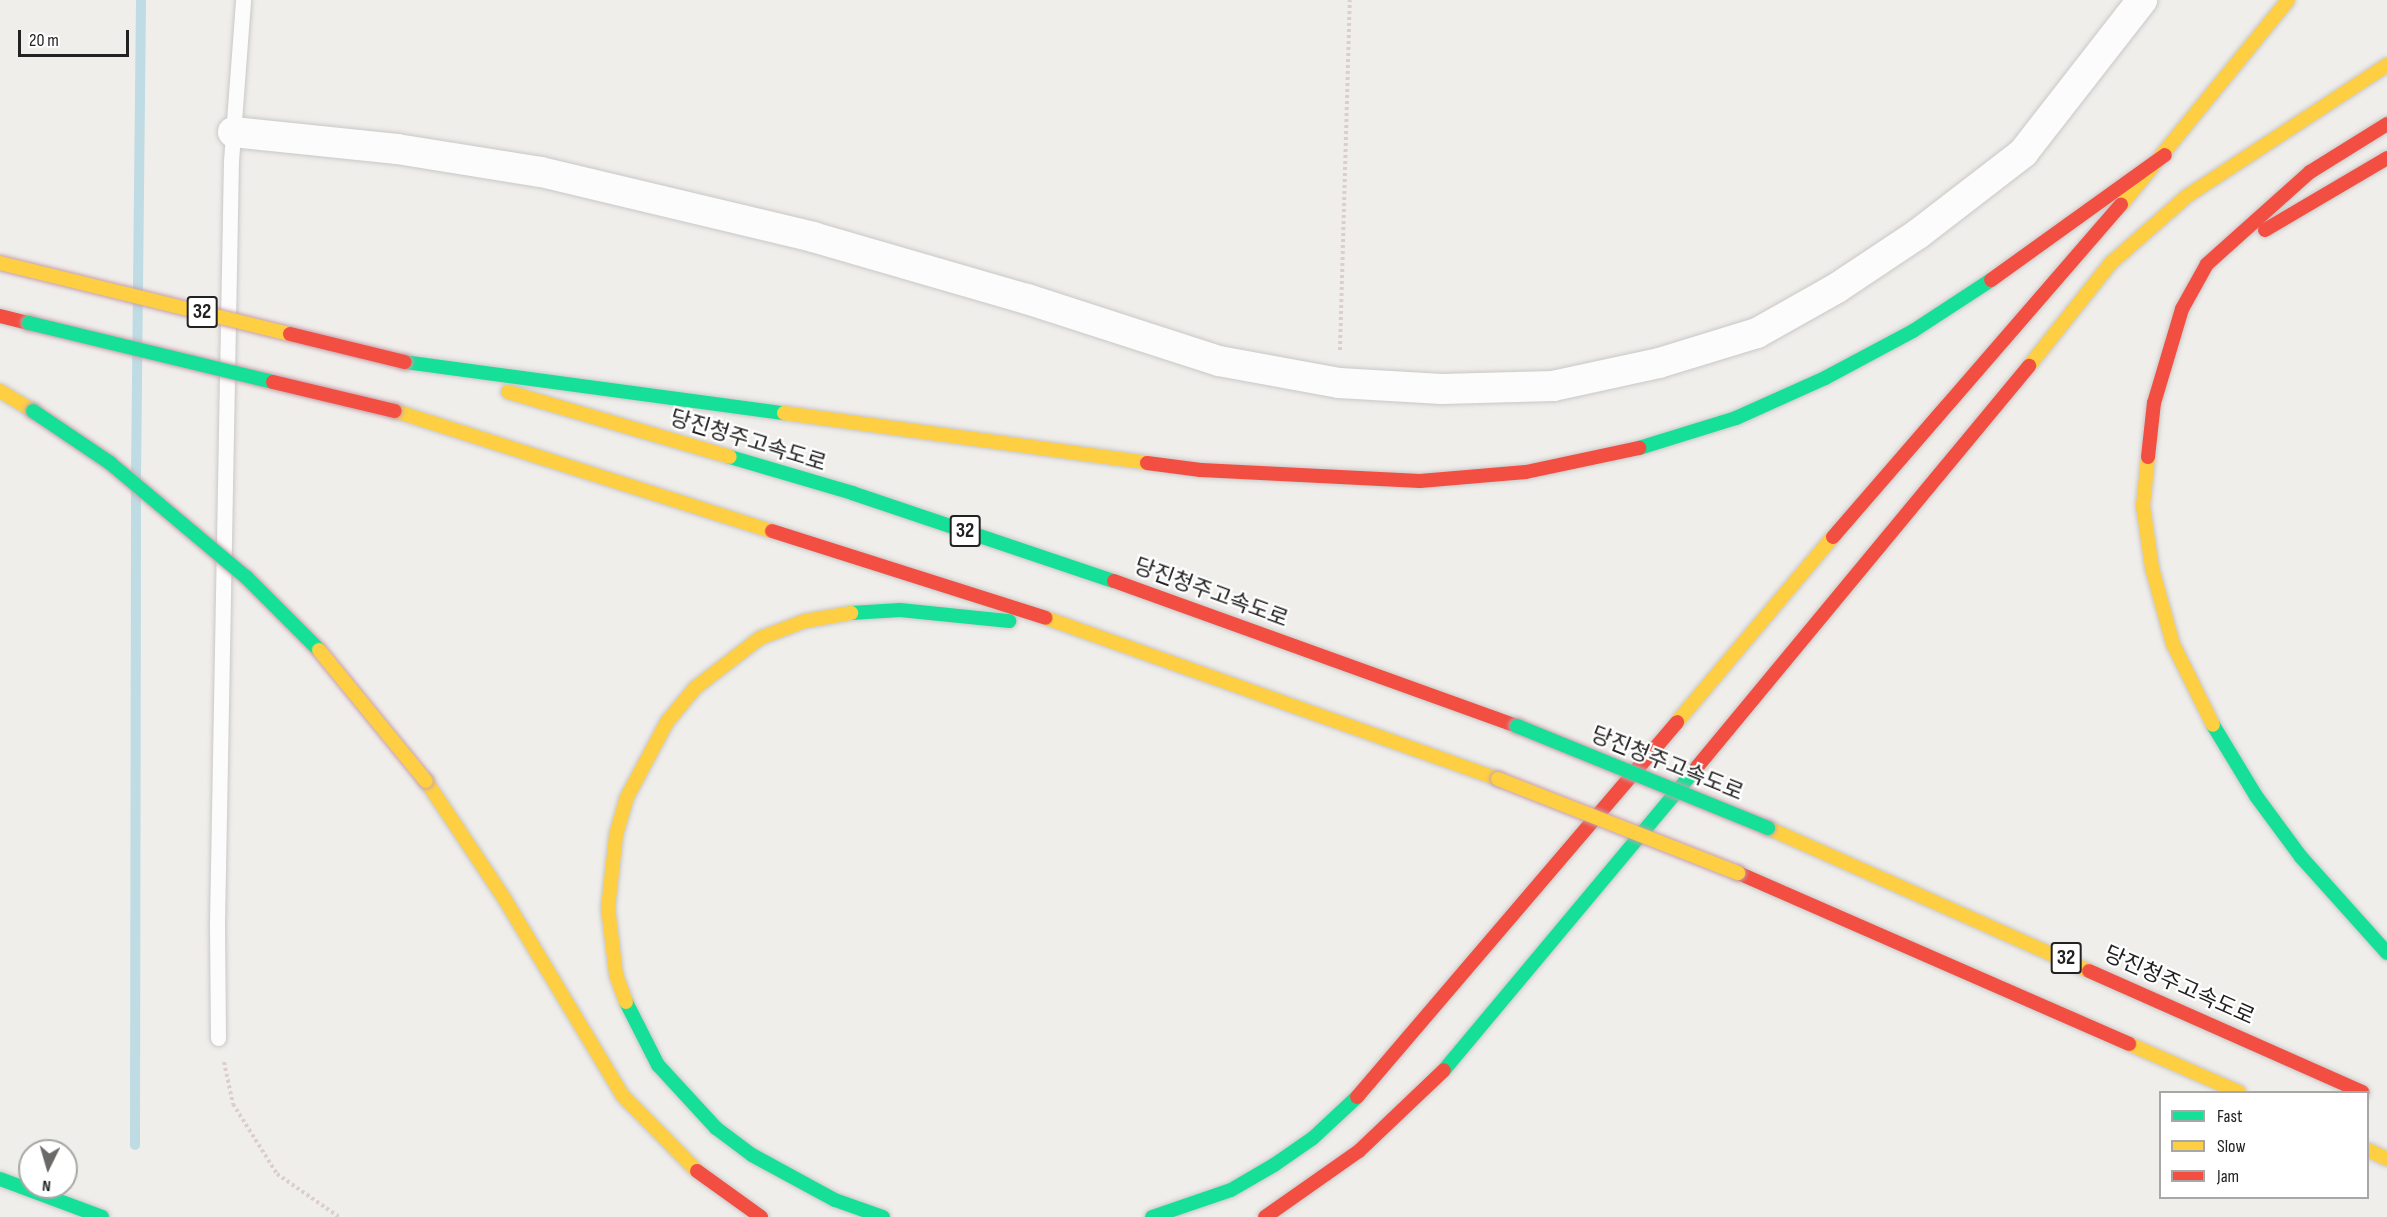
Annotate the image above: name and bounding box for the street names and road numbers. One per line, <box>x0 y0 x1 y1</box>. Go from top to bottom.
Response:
road number: 32 <box>186 294 218 330</box>
street label: 당진청주고속도로 <box>667 405 829 477</box>
road number: 32 <box>948 513 982 549</box>
street label: 당진청주고속도로 <box>1130 553 1292 633</box>
street label: 당진청주고속도로 <box>1587 721 1747 807</box>
road number: 32 <box>2050 940 2082 976</box>
street label: 당진청주고속도로 <box>2100 941 2258 1031</box>

